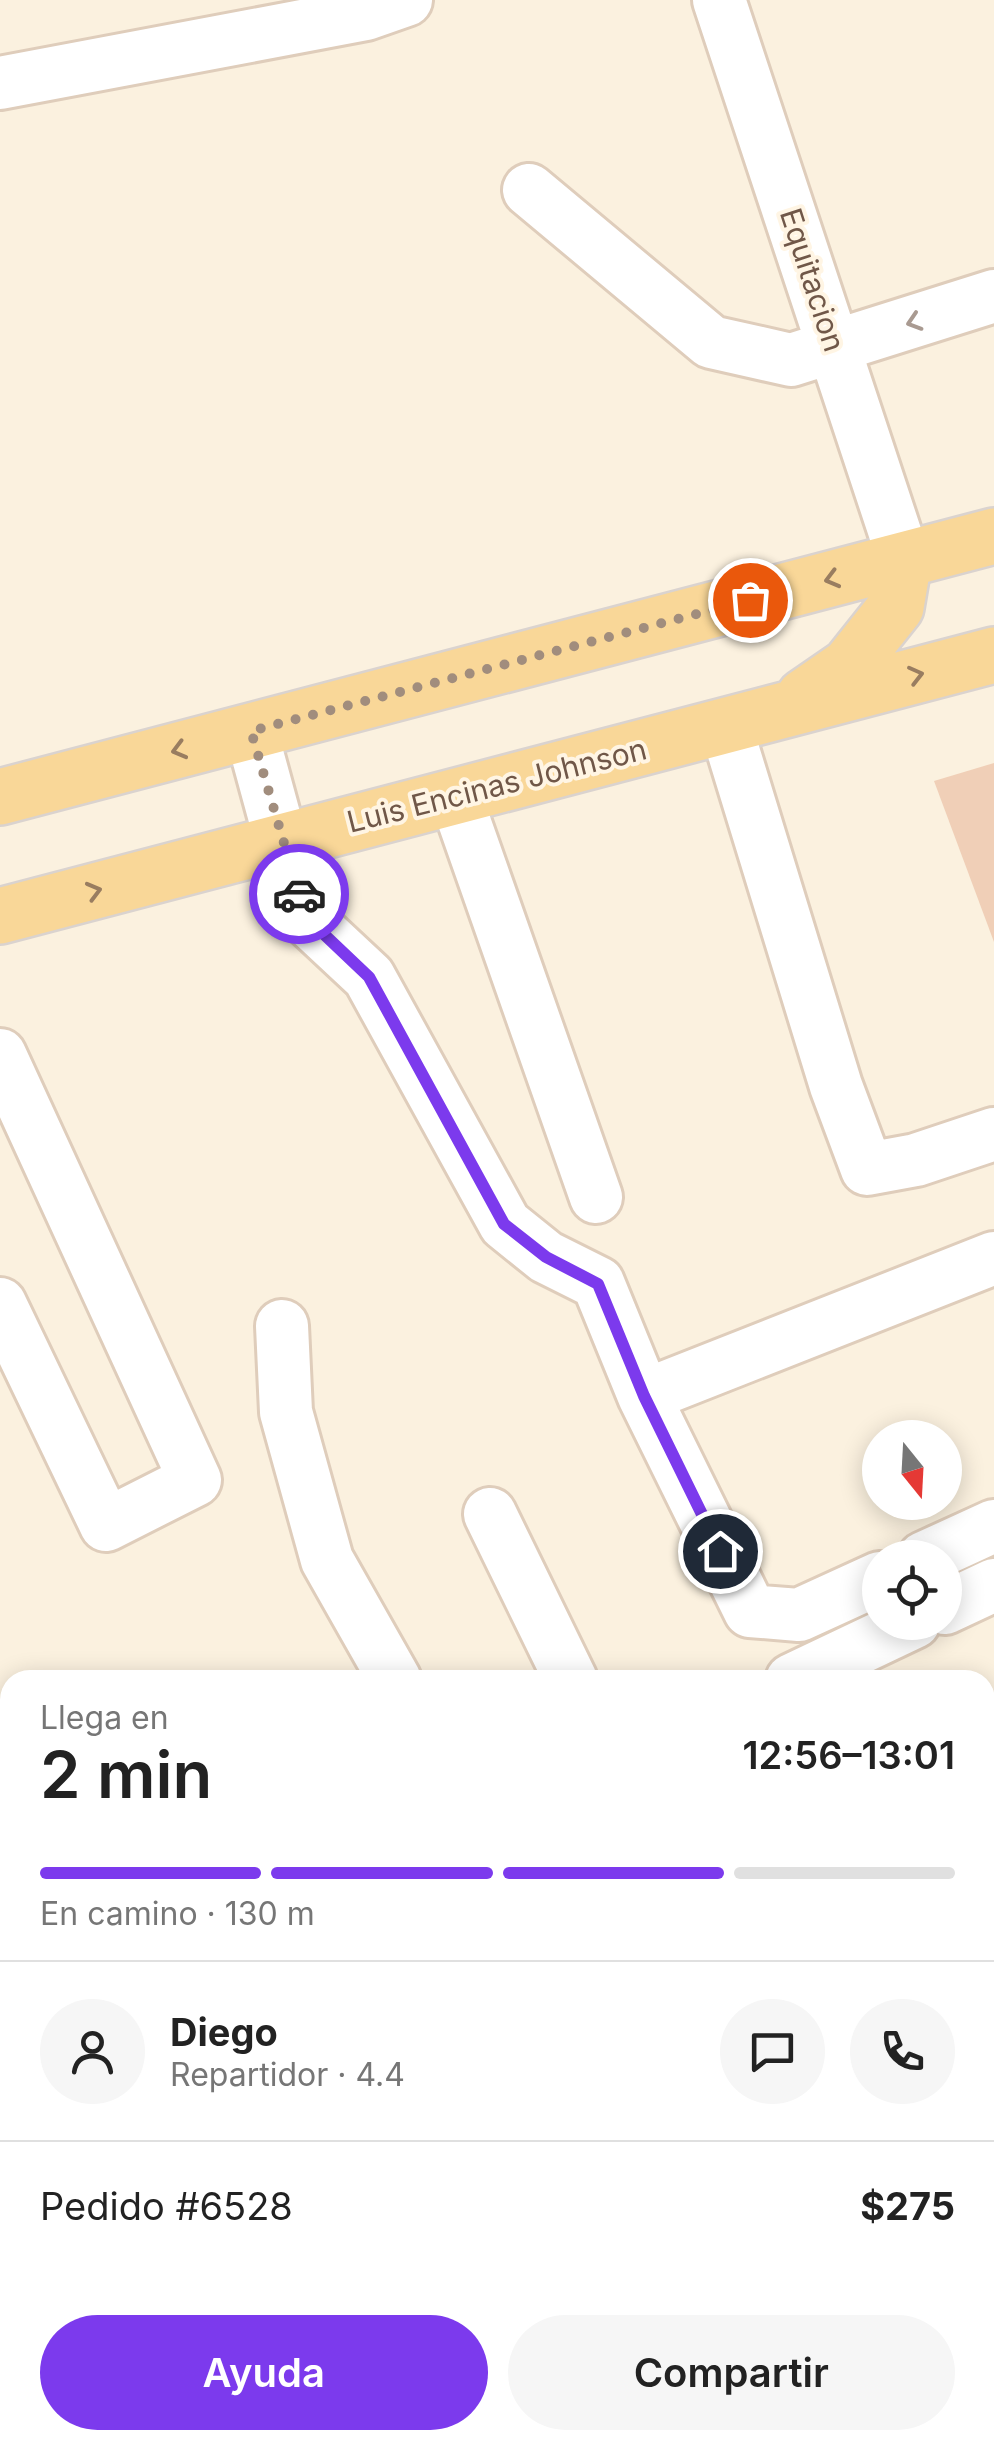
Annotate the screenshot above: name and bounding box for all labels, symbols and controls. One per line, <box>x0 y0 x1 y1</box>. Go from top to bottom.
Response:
street label: Equitacion <box>773 204 853 356</box>
one-way arrow <box>907 311 924 331</box>
pin <box>708 558 793 643</box>
one-way arrow <box>824 567 841 588</box>
icon: bag <box>723 573 778 628</box>
one-way arrow <box>907 666 924 687</box>
street label: Luis Encinas Johnson <box>343 730 650 840</box>
one-way arrow <box>171 739 188 760</box>
courier <box>249 844 349 944</box>
icon: car <box>272 867 327 922</box>
one-way arrow <box>85 881 102 902</box>
north arrow <box>862 1420 962 1520</box>
map controls <box>862 1420 962 1640</box>
pin <box>678 1509 763 1594</box>
icon: home <box>693 1524 748 1579</box>
button: locate <box>862 1540 962 1640</box>
text: Llega en <box>40 1698 169 1737</box>
text: 12:56–13:01 <box>742 1732 955 1778</box>
text: 2 min <box>40 1735 212 1814</box>
text: En camino · 130 m <box>40 1894 315 1933</box>
button: person <box>40 1999 145 2104</box>
button: chat <box>720 1999 825 2104</box>
button: phone <box>850 1999 955 2104</box>
text: Diego <box>170 2009 278 2055</box>
text: Repartidor · 4.4 <box>170 2055 405 2094</box>
text: Pedido #6528 <box>40 2183 293 2229</box>
text: $275 <box>860 2183 955 2229</box>
button: Ayuda <box>40 2315 488 2430</box>
button: Compartir <box>508 2315 955 2430</box>

